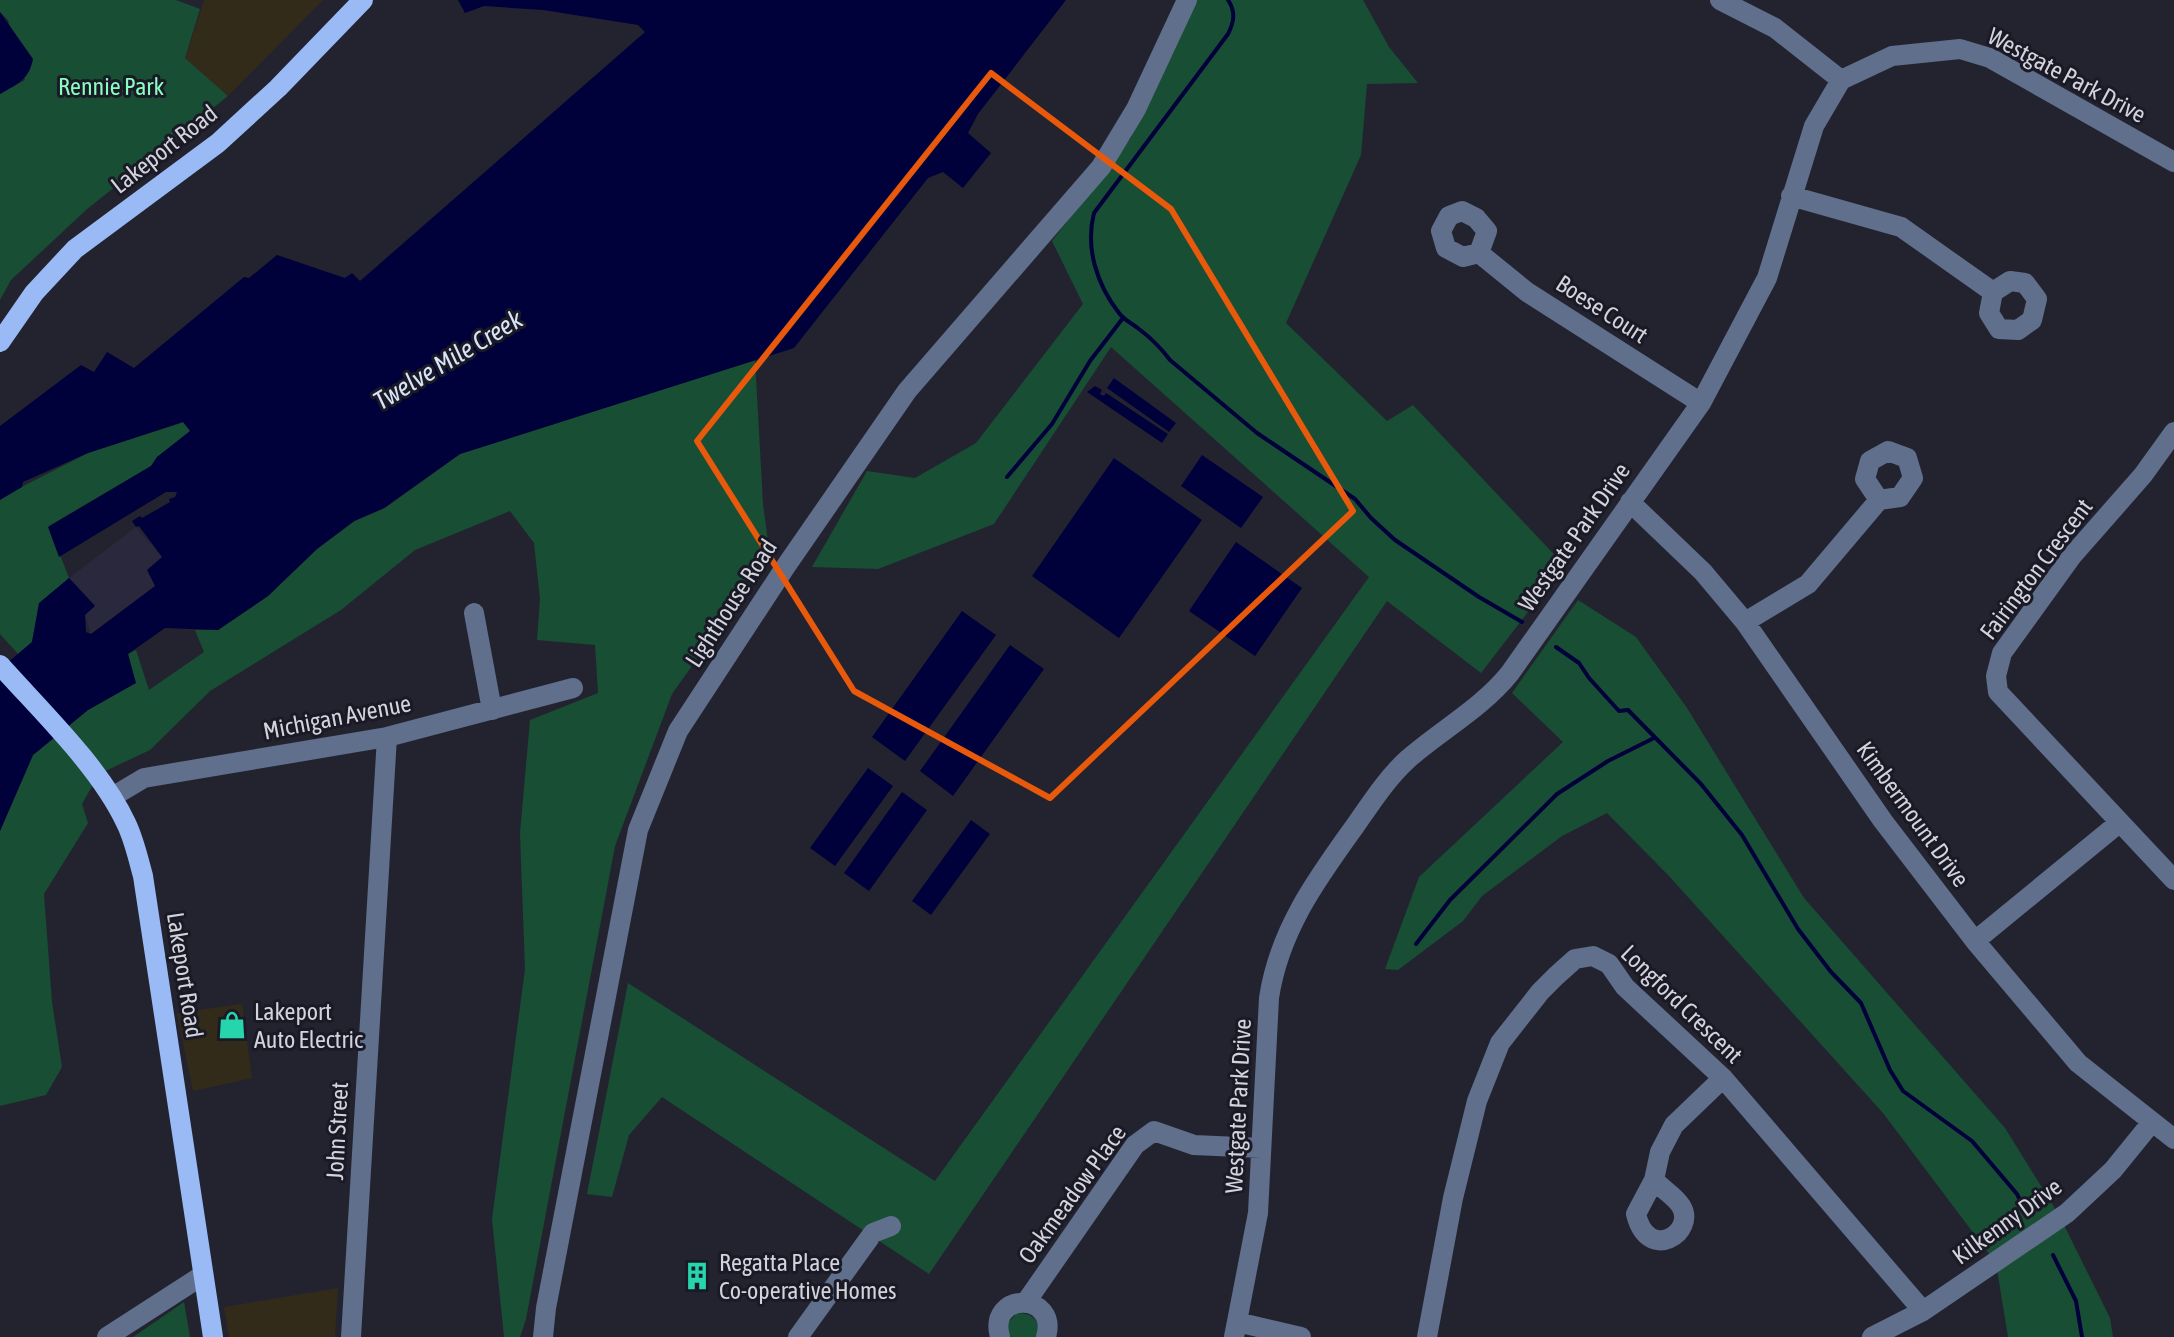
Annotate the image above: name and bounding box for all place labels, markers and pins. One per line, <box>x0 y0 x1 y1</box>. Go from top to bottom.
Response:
place label: Lakeport Auto Electric <box>254 998 363 1053</box>
shop icon: Lakeport Auto Electric <box>217 1010 247 1040</box>
place label: Regatta Place Co-operative Homes <box>719 1249 897 1304</box>
building icon: Regatta Place Co-operative Homes <box>682 1261 712 1291</box>

